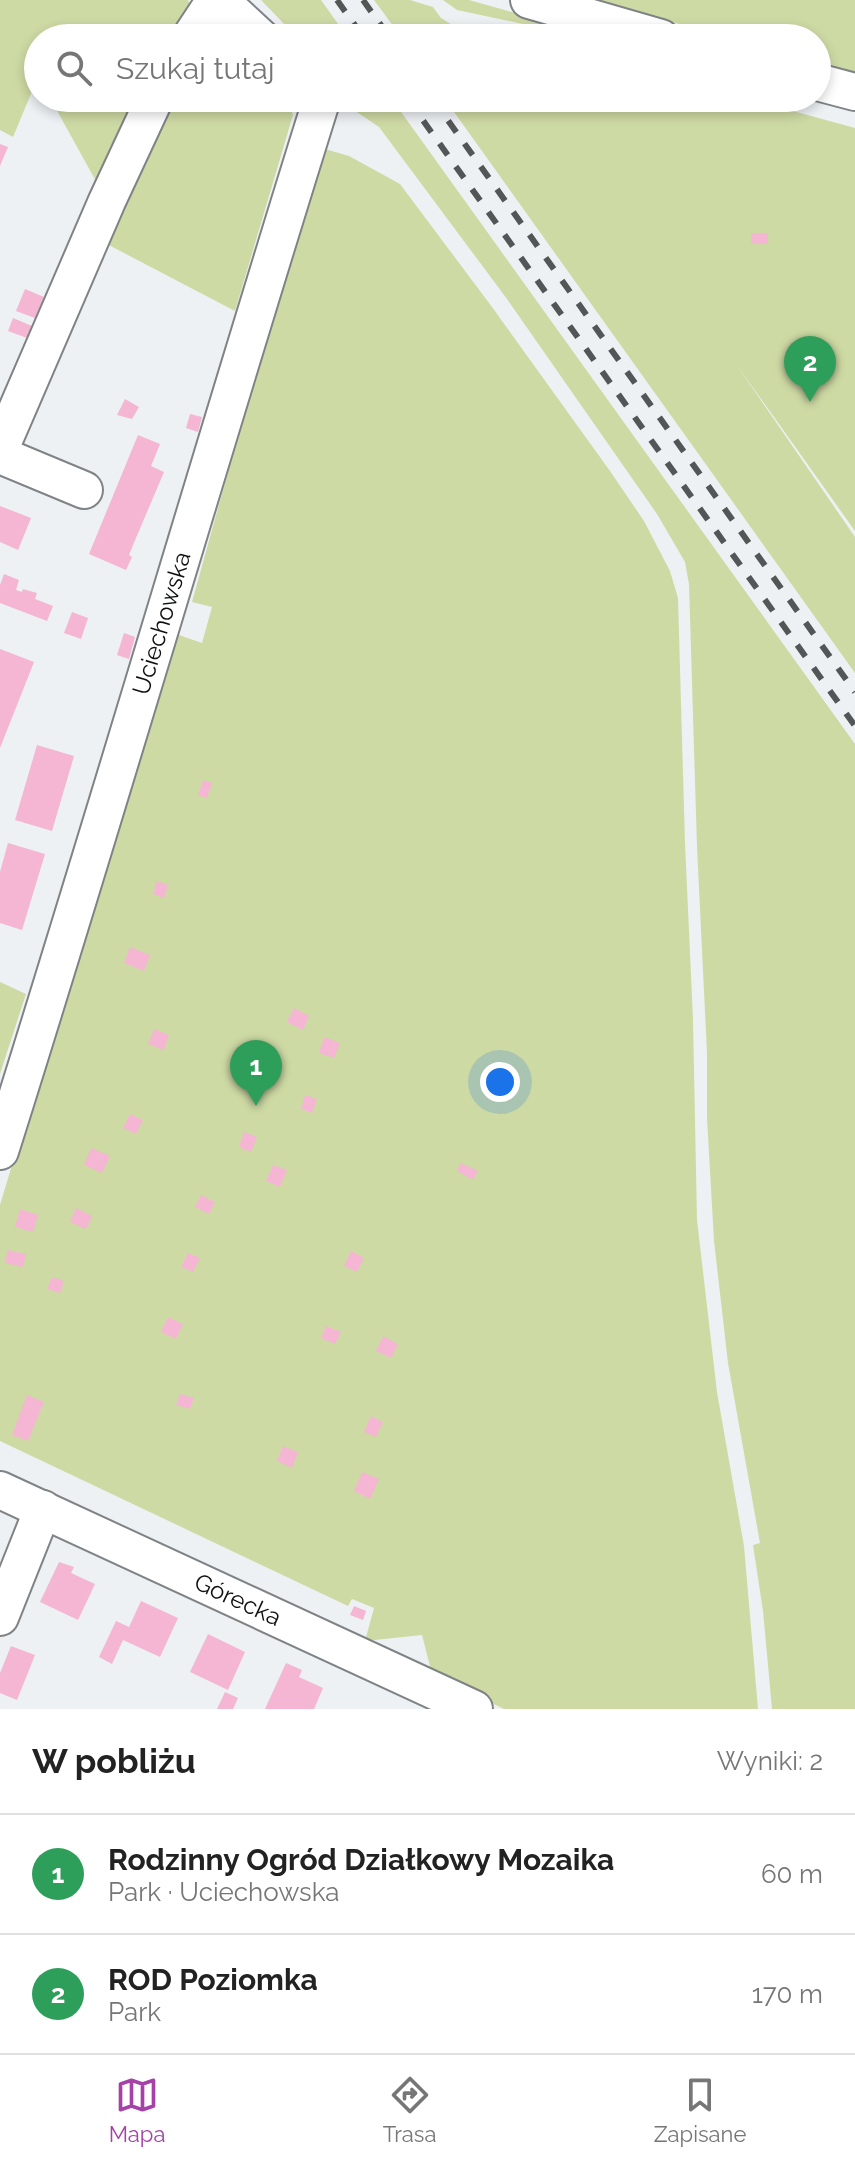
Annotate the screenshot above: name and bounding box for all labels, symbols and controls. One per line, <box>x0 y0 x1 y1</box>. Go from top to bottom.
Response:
search box <box>24 24 831 112</box>
icon: search <box>52 46 96 90</box>
text: Szukaj tutaj <box>116 51 274 86</box>
pin: 2 <box>784 336 836 402</box>
street label: Uciechowska <box>126 548 197 698</box>
pin: 1 <box>230 1040 282 1106</box>
your location <box>480 1062 520 1102</box>
street label: Górecka <box>190 1567 286 1632</box>
text: W pobliżu <box>32 1741 196 1781</box>
text: Wyniki: 2 <box>717 1746 823 1776</box>
text: Rodzinny Ogród Działkowy Mozaika <box>108 1842 614 1877</box>
text: 1 <box>52 1859 64 1889</box>
text: 60 m <box>761 1859 823 1889</box>
text: Park · Uciechowska <box>108 1877 340 1907</box>
text: ROD Poziomka <box>108 1962 318 1997</box>
text: 2 <box>51 1979 65 2009</box>
text: 170 m <box>752 1979 823 2009</box>
text: Park <box>108 1997 161 2027</box>
tab: Mapa <box>109 2073 165 2147</box>
tab: Trasa <box>383 2073 436 2147</box>
tab: Zapisane <box>654 2073 746 2147</box>

